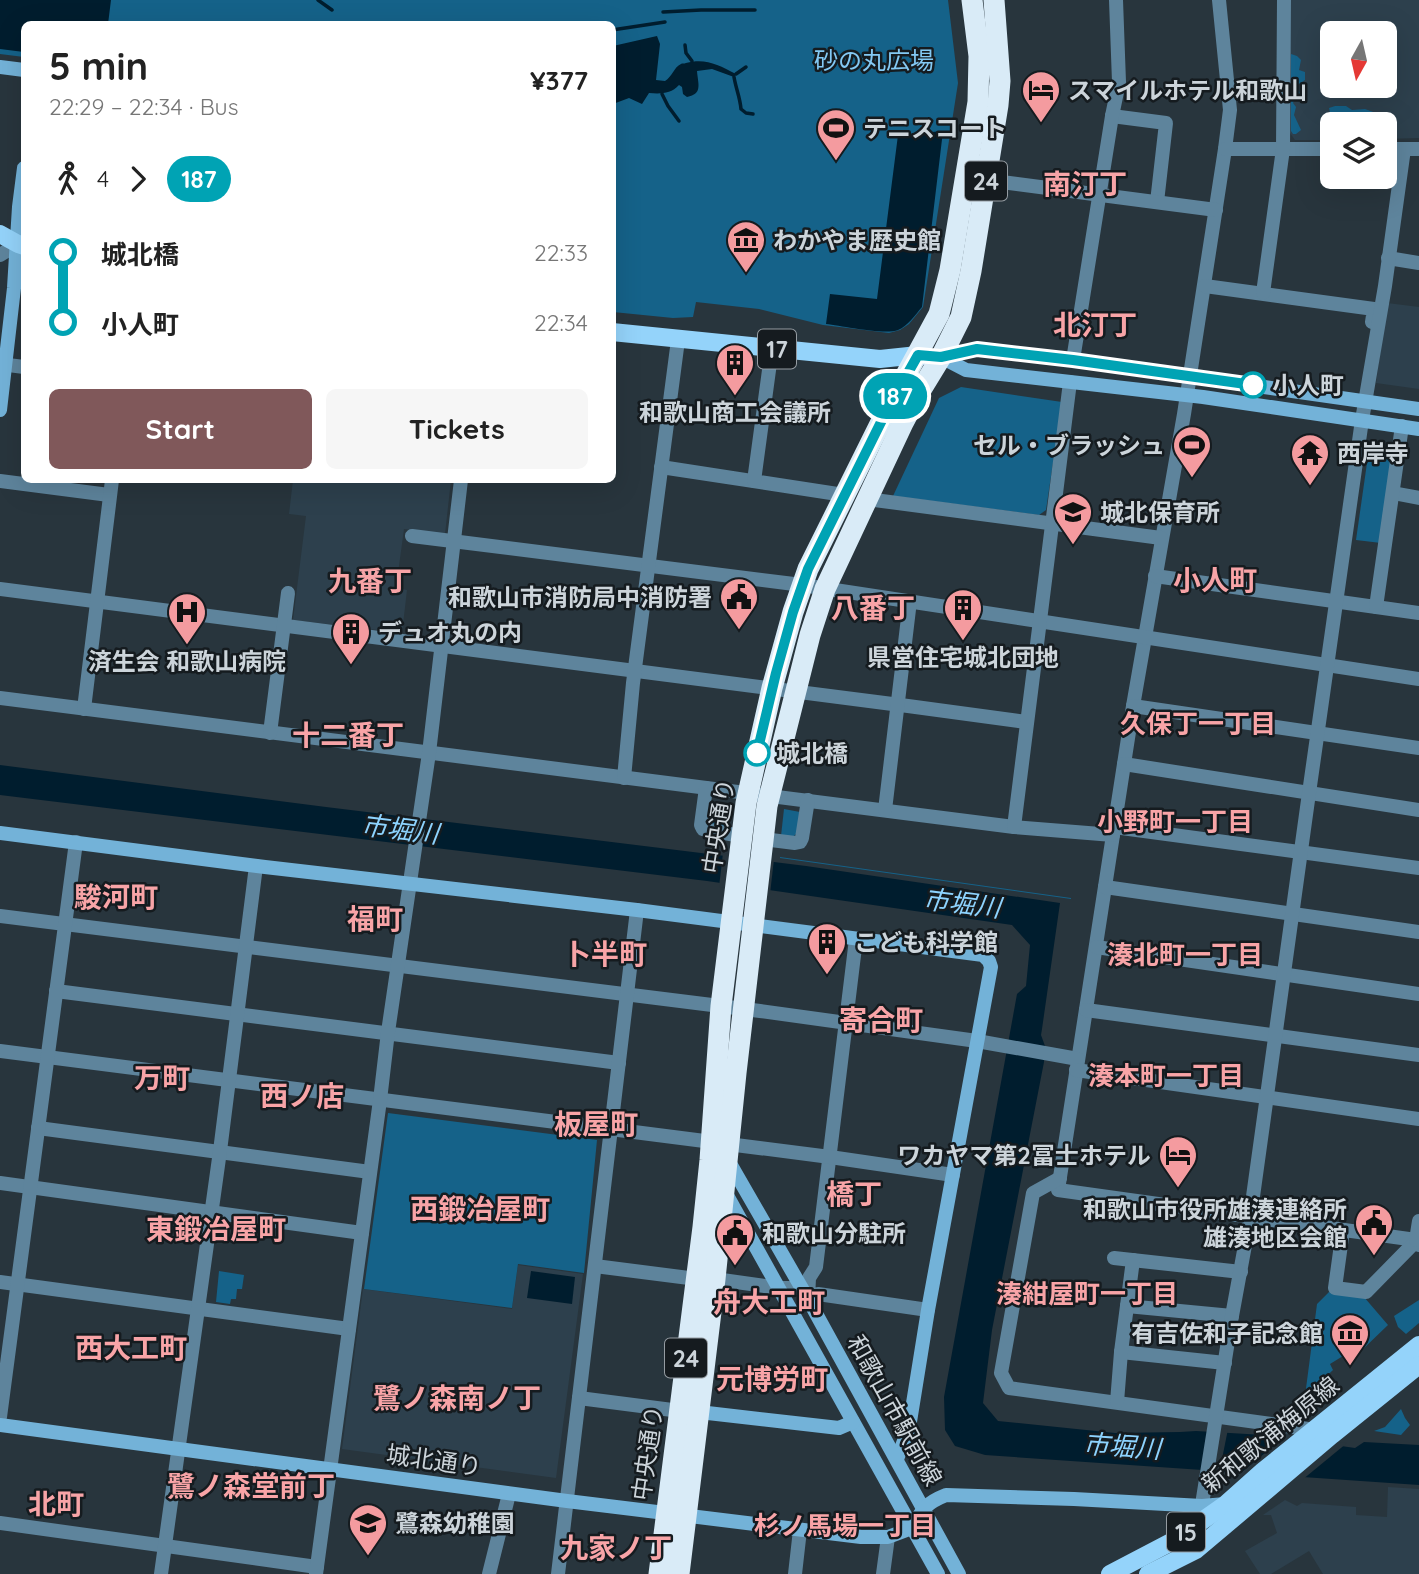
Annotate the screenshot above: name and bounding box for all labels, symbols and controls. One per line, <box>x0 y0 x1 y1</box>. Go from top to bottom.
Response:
north arrow <box>1320 21 1396 98</box>
map controls <box>1320 21 1397 189</box>
text: 5 min <box>49 42 148 90</box>
park label: 砂の丸広場 <box>814 45 934 75</box>
text: ¥377 <box>530 64 588 97</box>
hotel icon: スマイルホテル和歌山 <box>1020 69 1062 124</box>
place label: スマイルホテル和歌山 <box>1068 75 1307 105</box>
text: 22:29 – 22:34 · Bus <box>49 92 239 121</box>
sports icon: テニスコート <box>815 107 857 162</box>
button: layers <box>1320 112 1397 189</box>
place label: テニスコート <box>863 113 1007 143</box>
icon: walk <box>49 160 87 198</box>
icon: forward <box>119 160 157 198</box>
road number: 24 <box>965 162 1007 200</box>
text: 4 <box>97 164 109 193</box>
text: 187 <box>181 164 217 194</box>
district label: 南汀丁 <box>1043 166 1127 201</box>
museum icon: わかやま歴史館 <box>725 219 767 274</box>
place label: わかやま歴史館 <box>773 225 941 255</box>
text: 城北橋 <box>101 238 179 271</box>
text: 22:33 <box>534 238 588 267</box>
district label: 北汀丁 <box>1053 307 1137 342</box>
text: 小人町 <box>101 308 179 341</box>
text: 22:34 <box>534 308 588 337</box>
road number: 17 <box>758 330 796 368</box>
building icon: 和歌山商工会議所 <box>714 342 756 397</box>
place label: 小人町 <box>1272 370 1344 400</box>
marker: 小人町 <box>1240 372 1266 398</box>
line badge: 187 <box>855 373 935 419</box>
text: 187 <box>877 381 913 411</box>
button: Start <box>49 389 312 469</box>
button: Tickets <box>326 389 588 469</box>
place label: 和歌山商工会議所 <box>639 397 831 427</box>
sports icon: セル・ブラッシュ <box>1171 424 1213 479</box>
place label: セル・ブラッシュ <box>973 430 1165 460</box>
temple icon: 西岸寺 <box>1289 432 1331 487</box>
place label: 西岸寺 <box>1337 438 1409 468</box>
school or university icon: 城北保育所 <box>1052 491 1094 546</box>
place label: 城北保育所 <box>1100 497 1220 527</box>
district label: 小人町 <box>1173 562 1257 597</box>
district label: 九番丁 <box>328 563 412 598</box>
public building icon: 和歌山市消防局中消防署 <box>718 576 760 631</box>
place label: 和歌山市消防局中消防署 <box>448 582 712 612</box>
building icon: 県営住宅城北団地 <box>942 587 984 642</box>
district label: 八番丁 <box>831 590 915 625</box>
hospital icon: 済生会 和歌山病院 <box>166 591 208 646</box>
building icon: デュオ丸の内 <box>330 611 372 666</box>
place label: デュオ丸の内 <box>378 617 522 647</box>
place label: 県営住宅城北団地 <box>867 642 1059 672</box>
place label: 済生会 和歌山病院 <box>88 646 286 676</box>
district label: 久保丁一丁目 <box>1120 707 1276 740</box>
district label: 十二番丁 <box>292 717 404 752</box>
place label: 城北橋 <box>776 738 848 768</box>
marker: 城北橋 <box>744 740 770 766</box>
street label: 中央通り <box>696 776 740 876</box>
district label: 小野町一丁目 <box>1097 805 1253 838</box>
water label: 市堀川 <box>359 808 444 850</box>
district label: 駿河町 <box>74 879 158 914</box>
water label: 市堀川 <box>921 882 1006 924</box>
district label: 福町 <box>347 901 403 936</box>
building icon: こども科学館 <box>806 921 848 976</box>
place label: こども科学館 <box>854 927 998 957</box>
district label: 卜半町 <box>563 936 647 971</box>
district label: 湊北町一丁目 <box>1107 938 1263 971</box>
district label: 寄合町 <box>839 1002 923 1037</box>
district label: 湊本町一丁目 <box>1088 1059 1244 1092</box>
district label: 万町 <box>134 1060 190 1095</box>
district label: 西ノ店 <box>260 1078 344 1113</box>
district label: 板屋町 <box>554 1106 638 1141</box>
hotel icon: ワカヤマ第2冨士ホテル <box>1157 1134 1199 1189</box>
place label: ワカヤマ第2冨士ホテル <box>897 1140 1151 1170</box>
district label: 橋丁 <box>826 1176 882 1211</box>
district label: 西鍛冶屋町 <box>410 1191 550 1226</box>
place label: 和歌山市役所雄湊連絡所 雄湊地区会館 <box>1083 1194 1347 1252</box>
public building icon: 和歌山市役所雄湊連絡所 雄湊地区会館 <box>1353 1202 1395 1257</box>
district label: 東鍛冶屋町 <box>146 1211 286 1246</box>
public building icon: 和歌山分駐所 <box>714 1212 756 1267</box>
place label: 和歌山分駐所 <box>762 1218 906 1248</box>
district label: 湊紺屋町一丁目 <box>996 1277 1178 1310</box>
district label: 舟大工町 <box>713 1284 825 1319</box>
museum icon: 有吉佐和子記念館 <box>1329 1312 1371 1367</box>
place label: 有吉佐和子記念館 <box>1131 1318 1323 1348</box>
street label: 和歌山市駅前線 <box>841 1329 949 1491</box>
district label: 西大工町 <box>75 1330 187 1365</box>
road number: 24 <box>665 1338 707 1378</box>
district label: 元博労町 <box>716 1361 828 1396</box>
street label: 新和歌浦梅原線 <box>1195 1369 1345 1499</box>
district label: 鷺ノ森南ノ丁 <box>373 1380 541 1415</box>
street label: 中央通り <box>625 1403 669 1503</box>
water label: 市堀川 <box>1082 1427 1165 1465</box>
street label: 城北通り <box>384 1438 484 1482</box>
district label: 鷺ノ森堂前丁 <box>167 1468 335 1503</box>
district label: 北町 <box>28 1486 84 1521</box>
school or university icon: 鷺森幼稚園 <box>347 1502 389 1557</box>
place label: 鷺森幼稚園 <box>395 1508 515 1538</box>
district label: 杉ノ馬場一丁目 <box>754 1509 936 1542</box>
road number: 15 <box>1167 1512 1205 1552</box>
district label: 九家ノ丁 <box>560 1530 672 1565</box>

